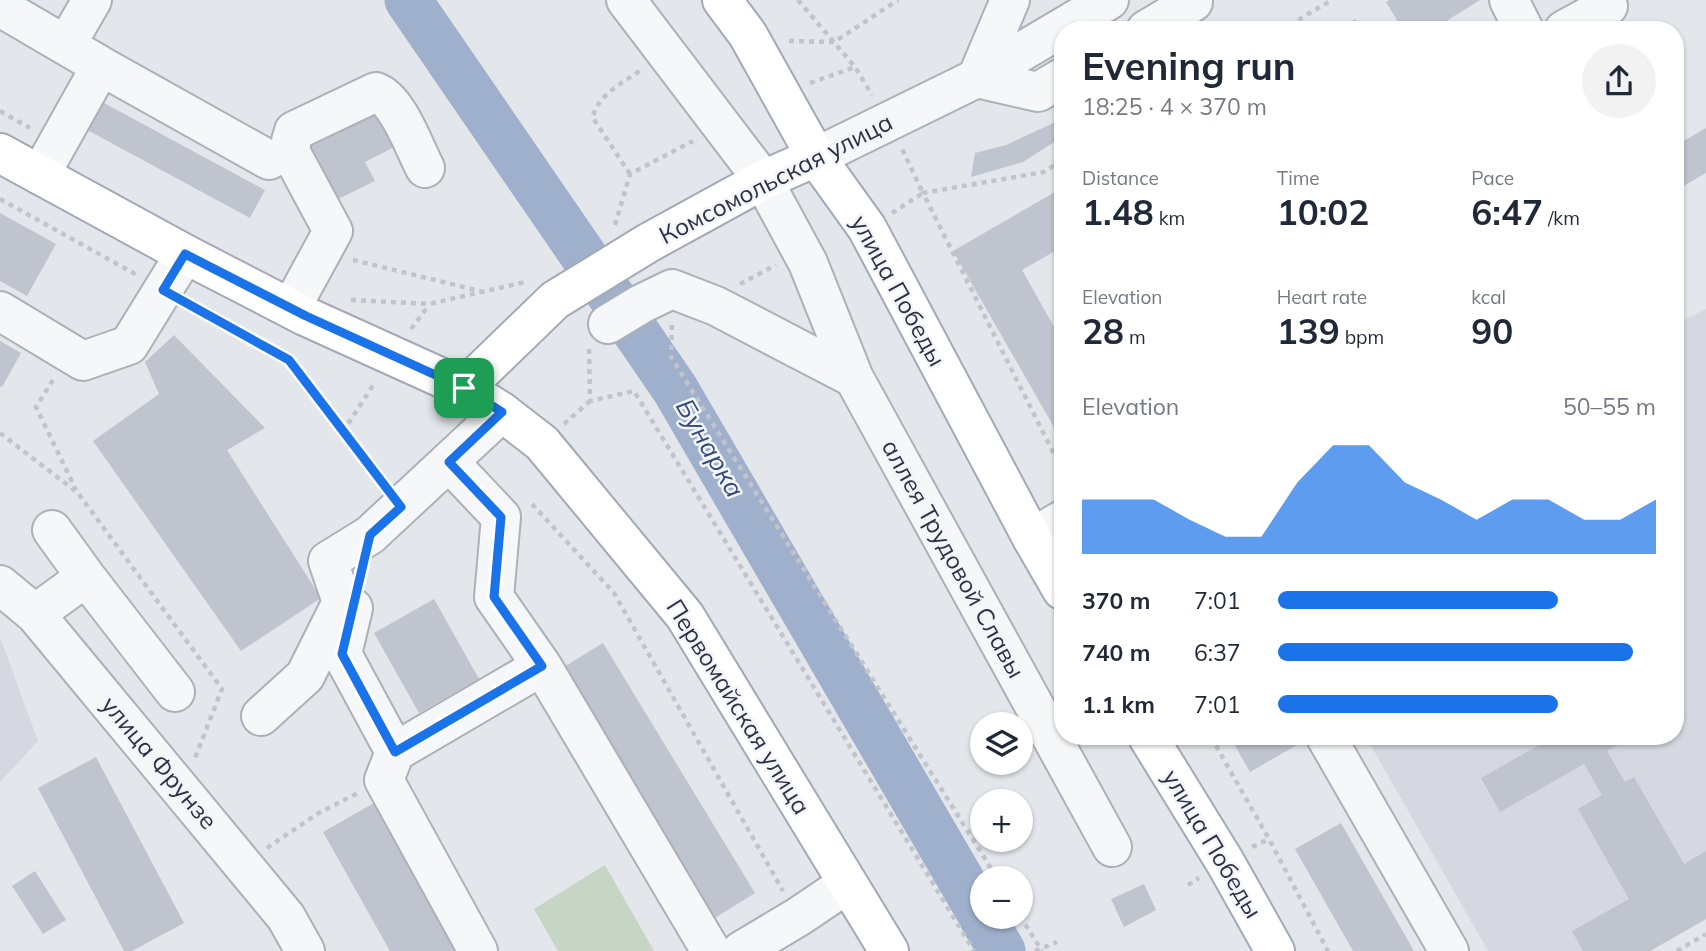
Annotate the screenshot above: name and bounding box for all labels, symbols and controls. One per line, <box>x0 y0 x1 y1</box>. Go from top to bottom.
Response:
text: Evening run <box>1082 42 1296 90</box>
button: share <box>1582 44 1656 118</box>
text: 18:25 · 4 × 370 m <box>1082 92 1267 121</box>
street label: Комсомольская улица <box>654 106 897 250</box>
text: Distance <box>1082 166 1159 190</box>
text: Time <box>1277 166 1320 190</box>
text: Pace <box>1471 166 1514 190</box>
text: 1.48 <box>1082 190 1154 234</box>
text: 10:02 <box>1277 190 1369 234</box>
text: 6:47 <box>1471 190 1543 234</box>
text: km <box>1154 206 1185 230</box>
text: /km <box>1543 206 1580 230</box>
street label: улица Победы <box>845 210 953 371</box>
text: Elevation <box>1082 285 1162 309</box>
text: Heart rate <box>1277 285 1367 309</box>
text: kcal <box>1471 285 1506 309</box>
text: 28 <box>1082 309 1124 353</box>
text: 139 <box>1277 309 1340 353</box>
text: 90 <box>1471 309 1513 353</box>
text: m <box>1124 325 1146 349</box>
text: bpm <box>1340 325 1384 349</box>
pin <box>434 358 494 418</box>
icon: arrive <box>445 369 483 407</box>
water label: Бунарка <box>669 392 752 503</box>
text: Elevation <box>1082 392 1179 421</box>
text: 50–55 m <box>1563 392 1656 421</box>
street label: аллея Трудовой Славы <box>876 434 1032 683</box>
text: 370 m <box>1082 586 1150 615</box>
text: 7:01 <box>1194 586 1241 615</box>
street label: Первомайская улица <box>660 593 817 819</box>
text: 740 m <box>1082 638 1150 667</box>
text: 6:37 <box>1194 638 1241 667</box>
street label: улица Фрунзе <box>95 690 224 835</box>
text: 1.1 km <box>1082 690 1155 719</box>
text: 7:01 <box>1194 690 1241 719</box>
map controls <box>970 712 1033 929</box>
button: layers <box>970 712 1033 775</box>
street label: улица Победы <box>1157 764 1269 923</box>
button: + <box>970 789 1033 852</box>
button: − <box>970 866 1033 929</box>

